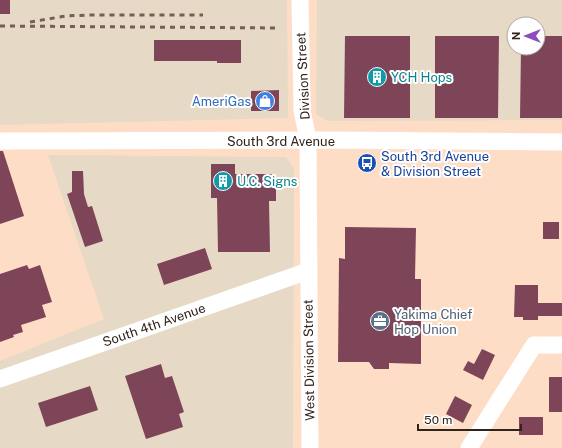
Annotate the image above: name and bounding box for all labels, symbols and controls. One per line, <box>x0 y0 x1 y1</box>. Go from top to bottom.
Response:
north arrow <box>506 16 546 56</box>
street label: Division Street <box>293 32 313 120</box>
text: N <box>510 32 522 40</box>
building icon: YCH Hops <box>366 66 388 88</box>
place label: YCH Hops <box>391 70 452 85</box>
shop icon: AmeriGas <box>254 90 276 112</box>
place label: AmeriGas <box>192 94 251 109</box>
street label: South 3rd Avenue <box>227 134 335 149</box>
place label: South 3rd Avenue & Division Street <box>381 149 489 179</box>
bus stop icon: South 3rd Avenue & Division Street <box>356 152 378 174</box>
building icon: U.C. Signs <box>212 170 234 192</box>
place label: U.C. Signs <box>237 174 297 189</box>
street label: West Division Street <box>300 299 318 421</box>
street label: South 4th Avenue <box>101 300 207 350</box>
place label: Yakima Chief Hop Union <box>394 307 472 337</box>
office icon: Yakima Chief Hop Union <box>369 310 391 332</box>
scale bar <box>418 406 521 432</box>
text: 50 m <box>424 413 452 427</box>

